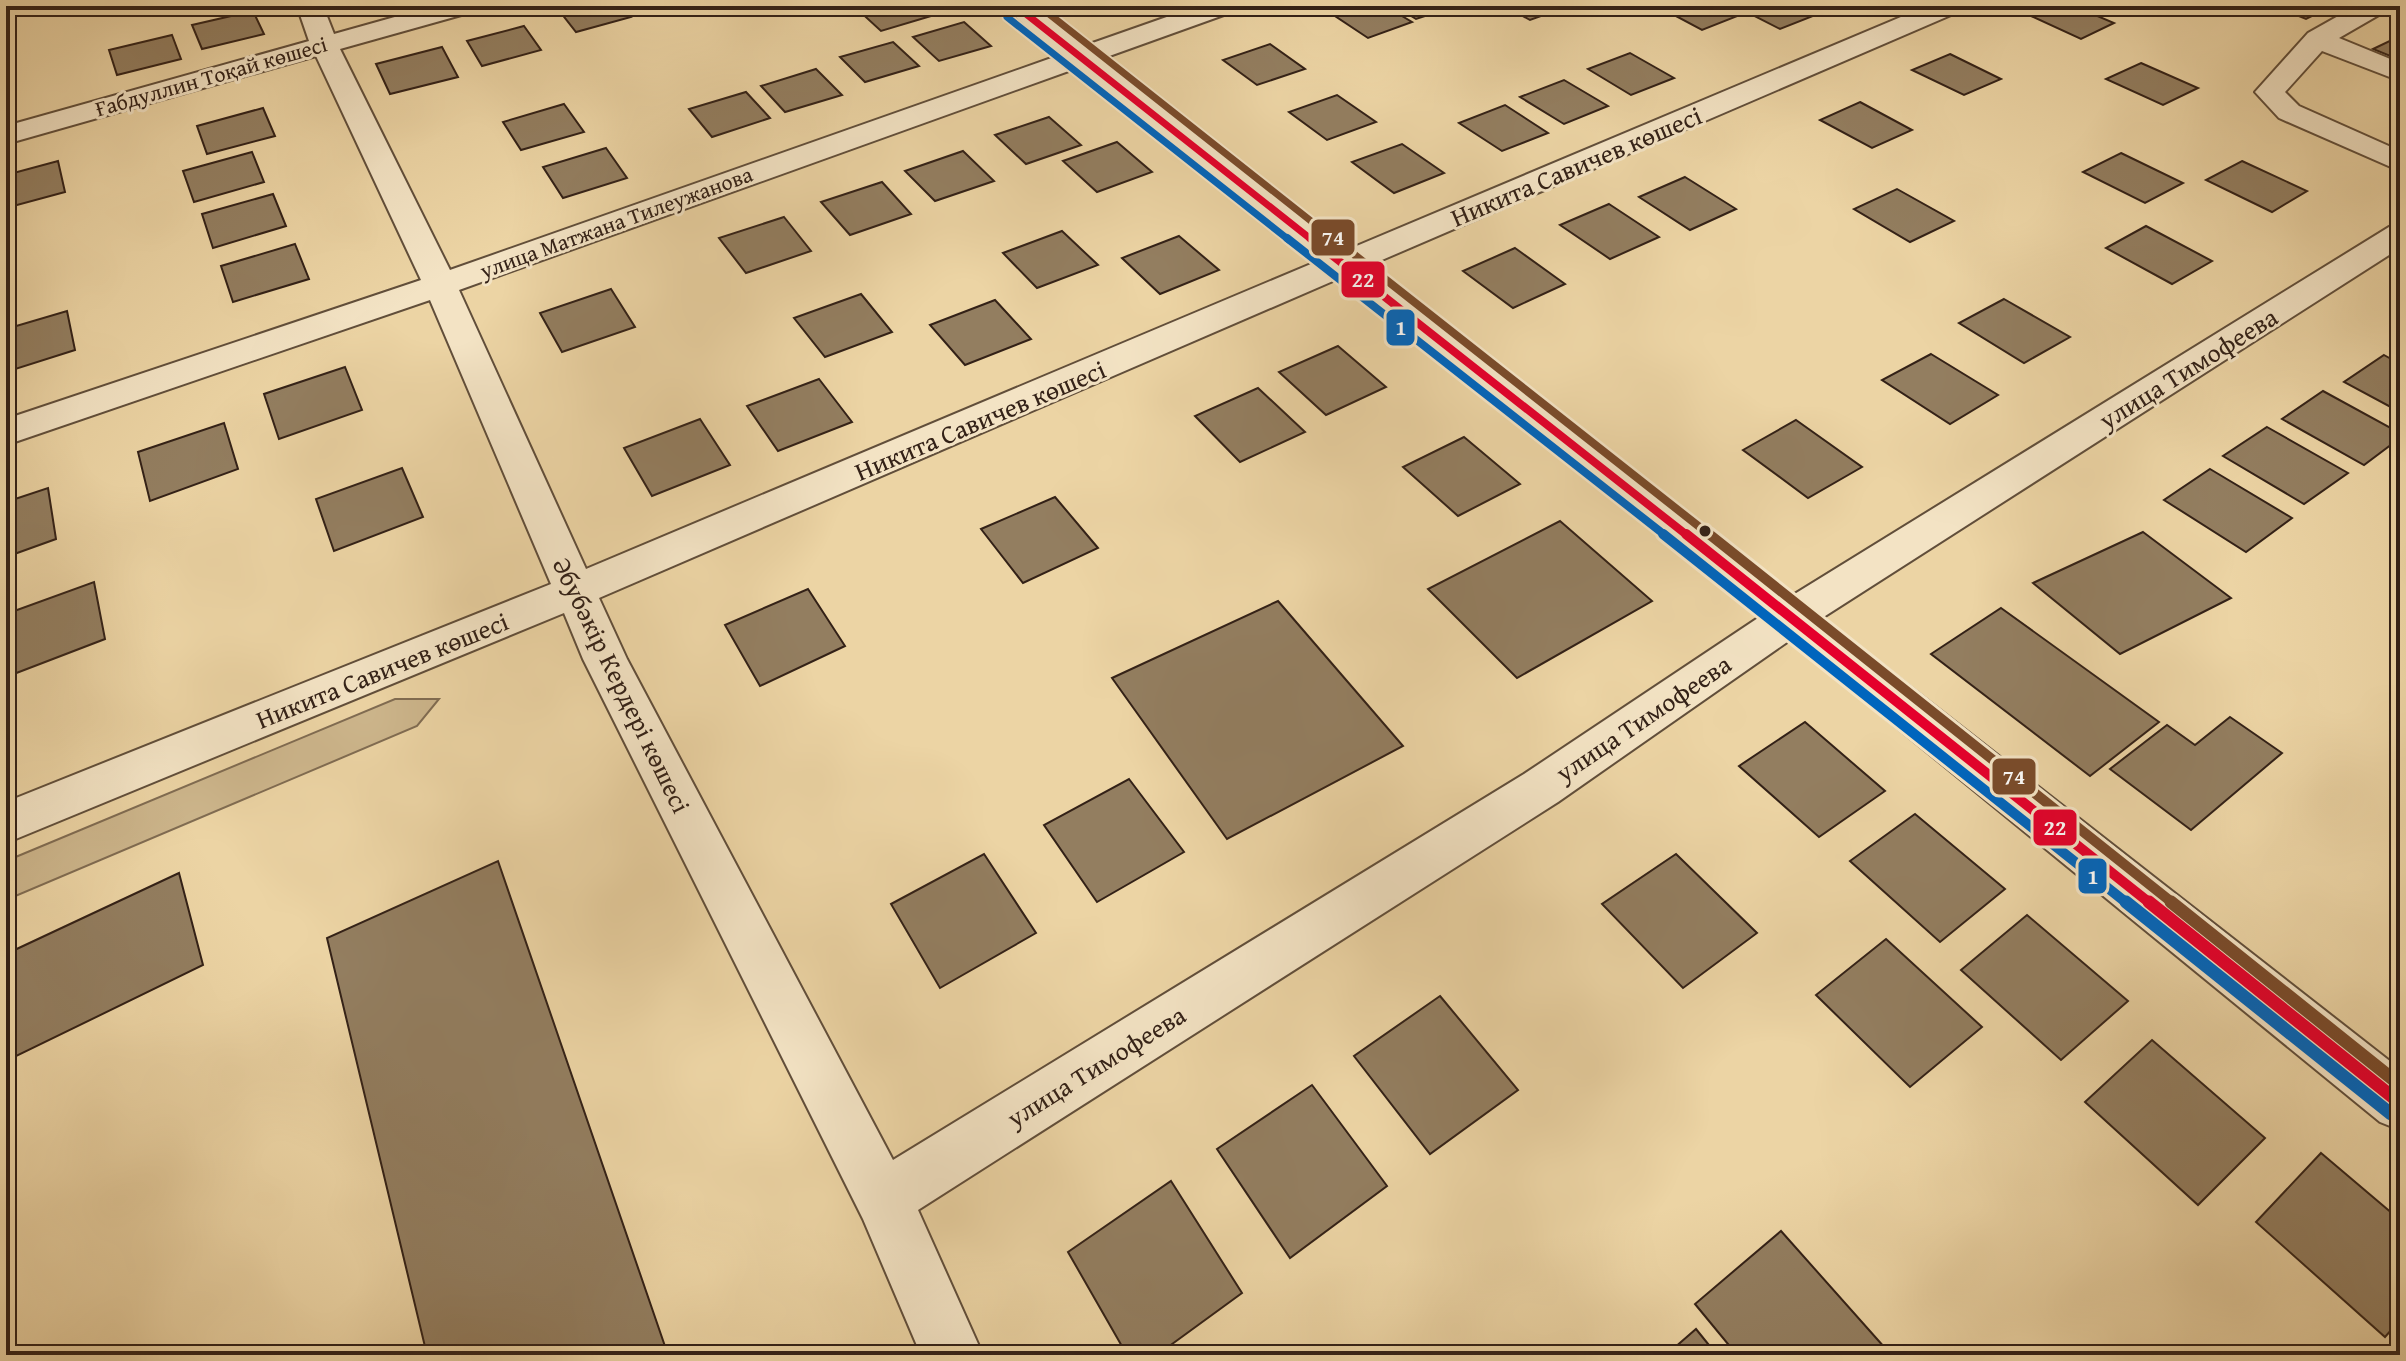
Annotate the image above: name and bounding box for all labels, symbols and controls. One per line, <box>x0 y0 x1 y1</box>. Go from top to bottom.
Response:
street label: Ғабдуллин Тоқай көшесі <box>91 28 331 124</box>
street label: Никита Савичев көшесі <box>1444 95 1708 237</box>
street label: улица Матжана Тилеужанова <box>474 158 757 287</box>
line badge: 74 <box>1310 218 1356 257</box>
text: 74 <box>1322 221 1344 253</box>
line badge: 22 <box>1340 260 1386 299</box>
text: 22 <box>1352 263 1374 295</box>
street label: улица Тимофеева <box>2090 297 2286 439</box>
line badge: 1 <box>1385 308 1416 347</box>
text: 1 <box>1395 311 1407 343</box>
street label: Никита Савичев көшесі <box>848 349 1112 491</box>
unlabelled marker <box>1697 523 1713 539</box>
street label: Әбубәкір Кердері көшесі <box>543 551 701 819</box>
street label: Никита Савичев көшесі <box>250 601 514 739</box>
street label: улица Тимофеева <box>1546 644 1739 792</box>
line badge: 74 <box>1991 757 2037 796</box>
text: 74 <box>2003 760 2025 792</box>
line badge: 22 <box>2032 808 2078 847</box>
text: 22 <box>2044 811 2066 843</box>
line badge: 1 <box>2077 857 2108 895</box>
text: 1 <box>2087 860 2099 892</box>
street label: улица Тимофеева <box>998 995 1194 1137</box>

